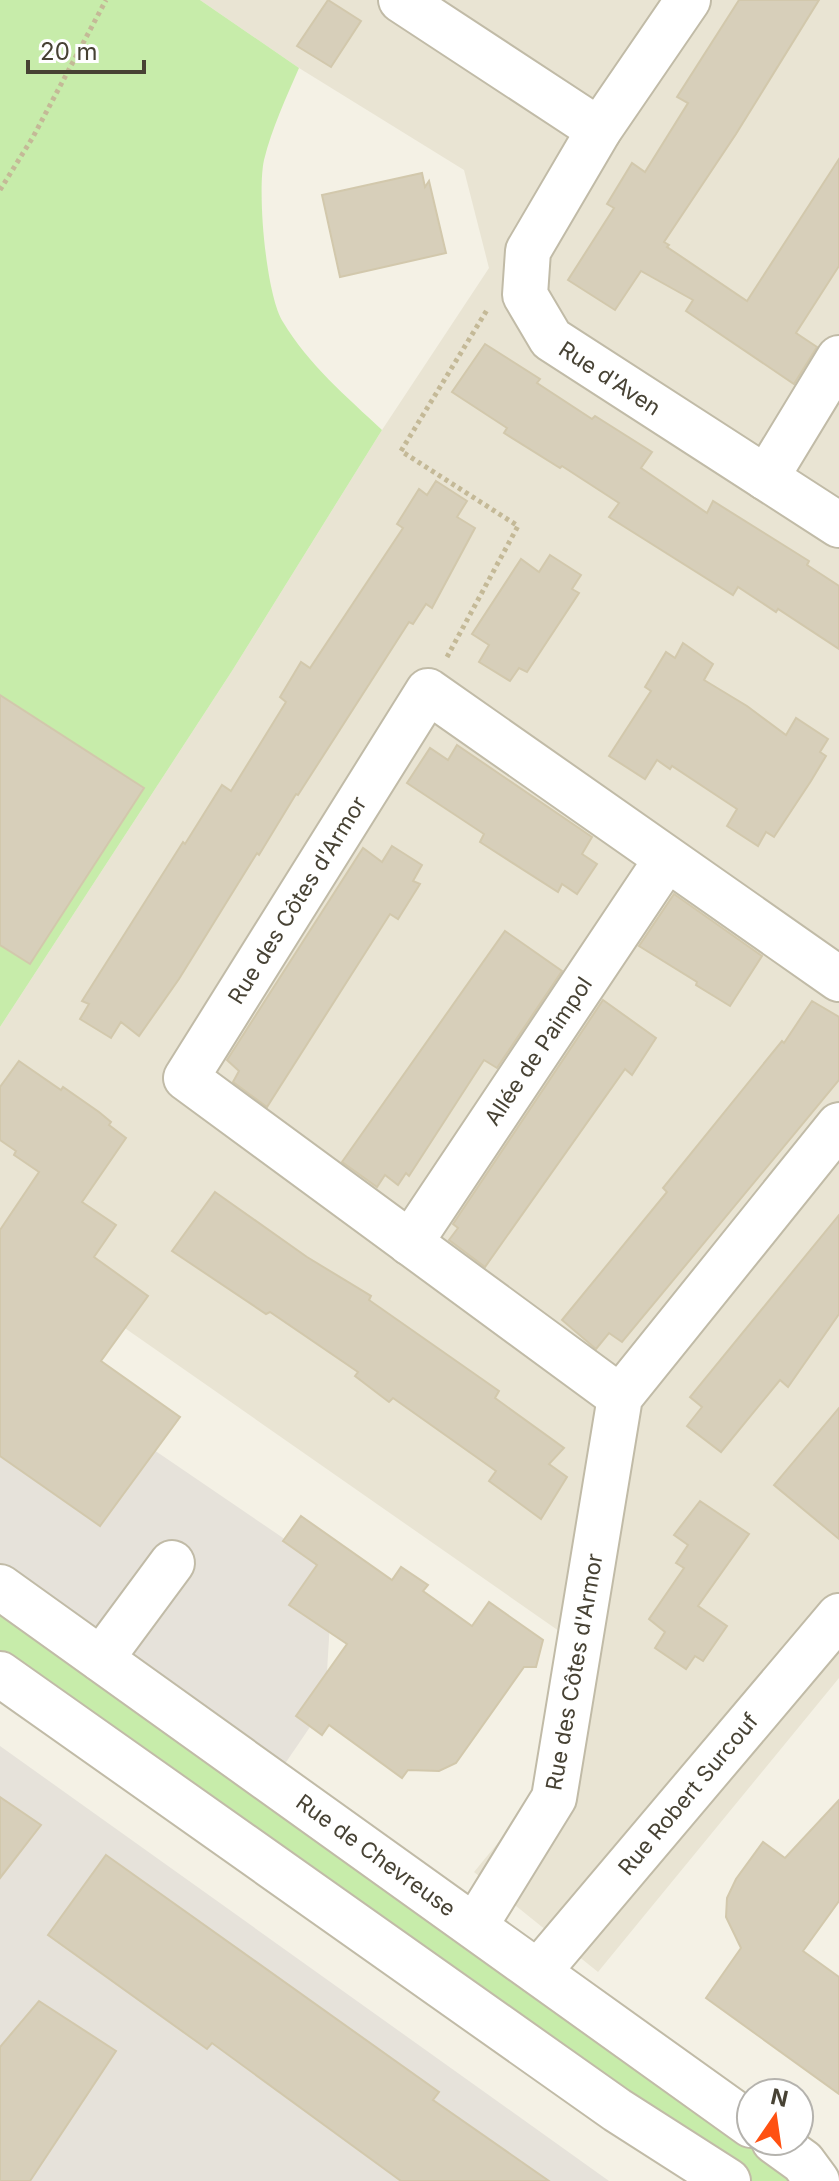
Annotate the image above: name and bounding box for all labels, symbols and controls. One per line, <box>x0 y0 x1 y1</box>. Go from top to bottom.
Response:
scale bar <box>28 24 144 74</box>
text: 20 m <box>40 37 98 66</box>
street label: Rue d'Aven <box>554 336 666 420</box>
street label: Rue des Côtes d'Armor <box>222 791 372 1009</box>
street label: Allée de Paimpol <box>479 972 597 1130</box>
street label: Rue des Côtes d'Armor <box>540 1552 608 1792</box>
street label: Rue Robert Surcouf <box>613 1708 763 1880</box>
street label: Rue de Chevreuse <box>291 1788 461 1922</box>
north arrow <box>735 2077 815 2157</box>
text: N <box>768 2083 791 2112</box>

